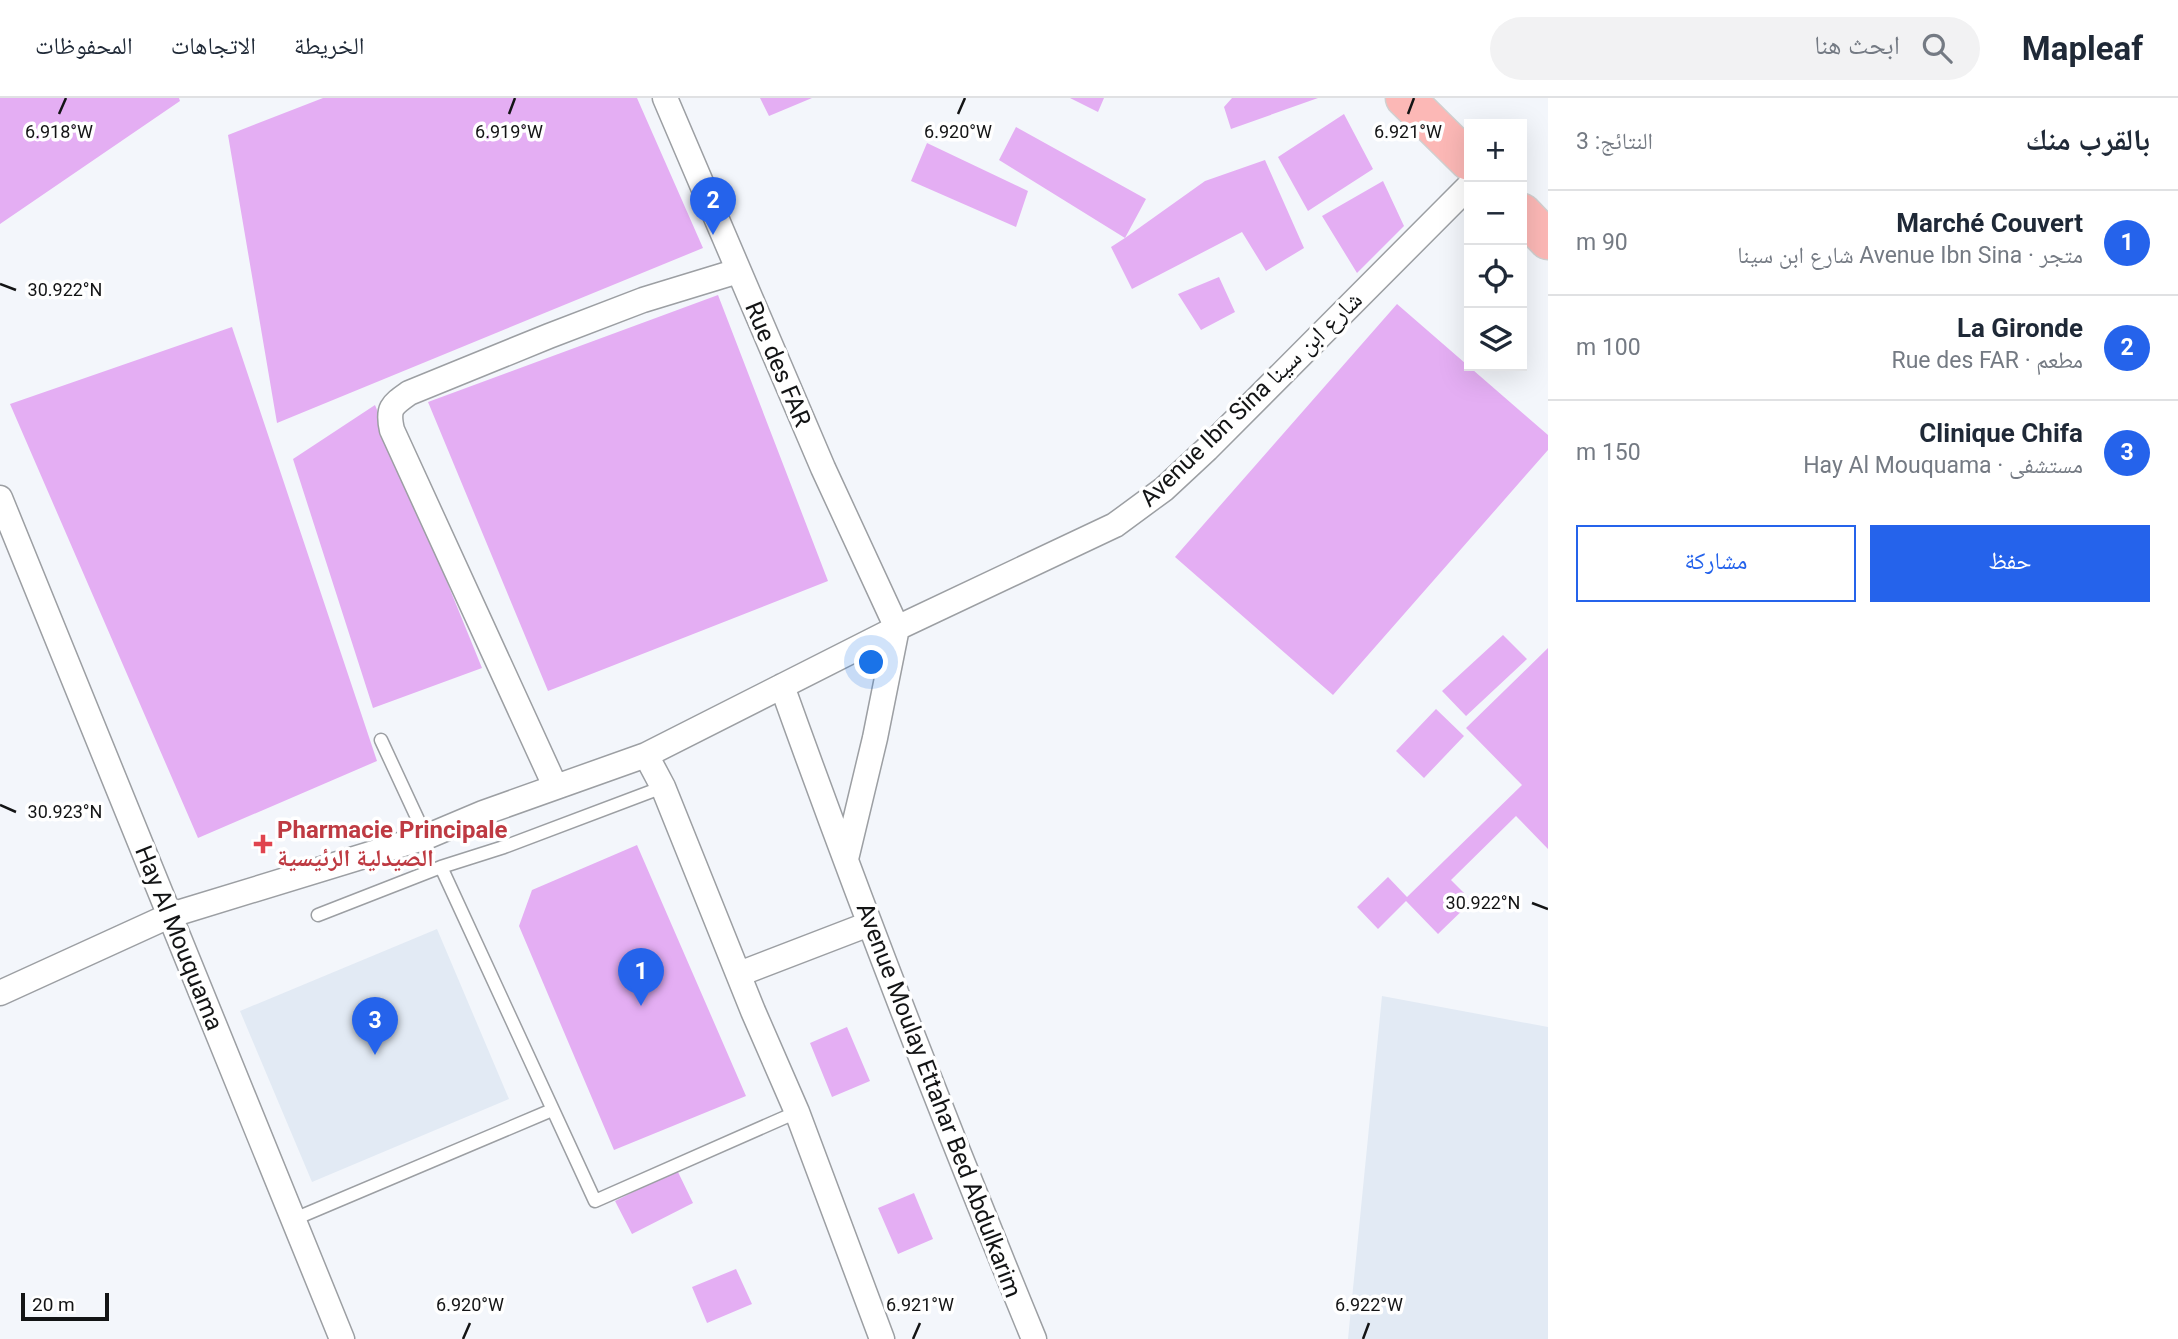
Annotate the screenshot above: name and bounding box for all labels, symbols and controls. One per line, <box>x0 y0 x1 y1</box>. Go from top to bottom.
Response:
search box <box>1490 17 1980 80</box>
icon: search <box>1918 29 1956 67</box>
text: Mapleaf <box>2022 29 2143 68</box>
text: ابحث هنا <box>1814 30 1900 60</box>
text: المحفوظات <box>35 32 133 60</box>
text: الاتجاهات <box>171 32 256 60</box>
text: الخريطة <box>294 32 365 60</box>
map controls <box>1464 119 1527 371</box>
button: + <box>1464 119 1527 182</box>
text: 6.918°W <box>25 121 93 142</box>
text: 6.919°W <box>475 121 543 142</box>
text: 6.920°W <box>924 121 992 142</box>
text: 6.921°W <box>1374 121 1442 142</box>
text: بالقرب منك <box>2025 122 2150 157</box>
text: النتائج: 3 <box>1576 128 1653 155</box>
pin: 2 <box>690 177 736 235</box>
button: − <box>1464 182 1527 245</box>
text: Marché Couvert <box>1896 208 2083 238</box>
text: 90 m <box>1576 229 1628 256</box>
text: 1 <box>2120 229 2134 256</box>
text: متجر · Avenue Ibn Sina شارع ابن سينا <box>1737 242 2083 269</box>
button: locate <box>1464 245 1527 308</box>
text: 30.922°N <box>28 279 102 300</box>
street label: Avenue Ibn Sina شارع ابن سينا <box>1134 286 1368 513</box>
street label: Rue des FAR <box>739 297 817 431</box>
button: layers <box>1464 308 1527 371</box>
text: La Gironde <box>1957 313 2083 343</box>
text: 100 m <box>1576 334 1641 361</box>
text: 2 <box>2120 334 2134 361</box>
text: مطعم · Rue des FAR <box>1891 347 2083 374</box>
text: Clinique Chifa <box>1919 418 2083 448</box>
text: 150 m <box>1576 439 1641 466</box>
text: 3 <box>2120 439 2134 466</box>
text: مستشفى · Hay Al Mouquama <box>1803 452 2083 479</box>
button: مشاركة <box>1576 525 1856 602</box>
button: حفظ <box>1870 525 2150 602</box>
your location <box>854 645 888 679</box>
text: 30.923°N <box>28 801 102 822</box>
place label: Pharmacie Principale الصيدلية الرئيسية <box>277 816 508 872</box>
marker: Pharmacie Principale الصيدلية الرئيسية <box>255 836 271 852</box>
street label: Hay Al Mouquama <box>129 842 229 1034</box>
text: 30.922°N <box>1446 892 1520 913</box>
street label: Avenue Moulay Ettahar Bed Abdulkarim <box>851 899 1027 1301</box>
pin: 1 <box>618 948 664 1006</box>
pin: 3 <box>352 997 398 1055</box>
scale bar <box>21 1290 108 1322</box>
text: 20 m <box>32 1293 75 1316</box>
text: 6.920°W <box>436 1294 504 1315</box>
text: 6.921°W <box>886 1294 954 1315</box>
text: 6.922°W <box>1335 1294 1403 1315</box>

